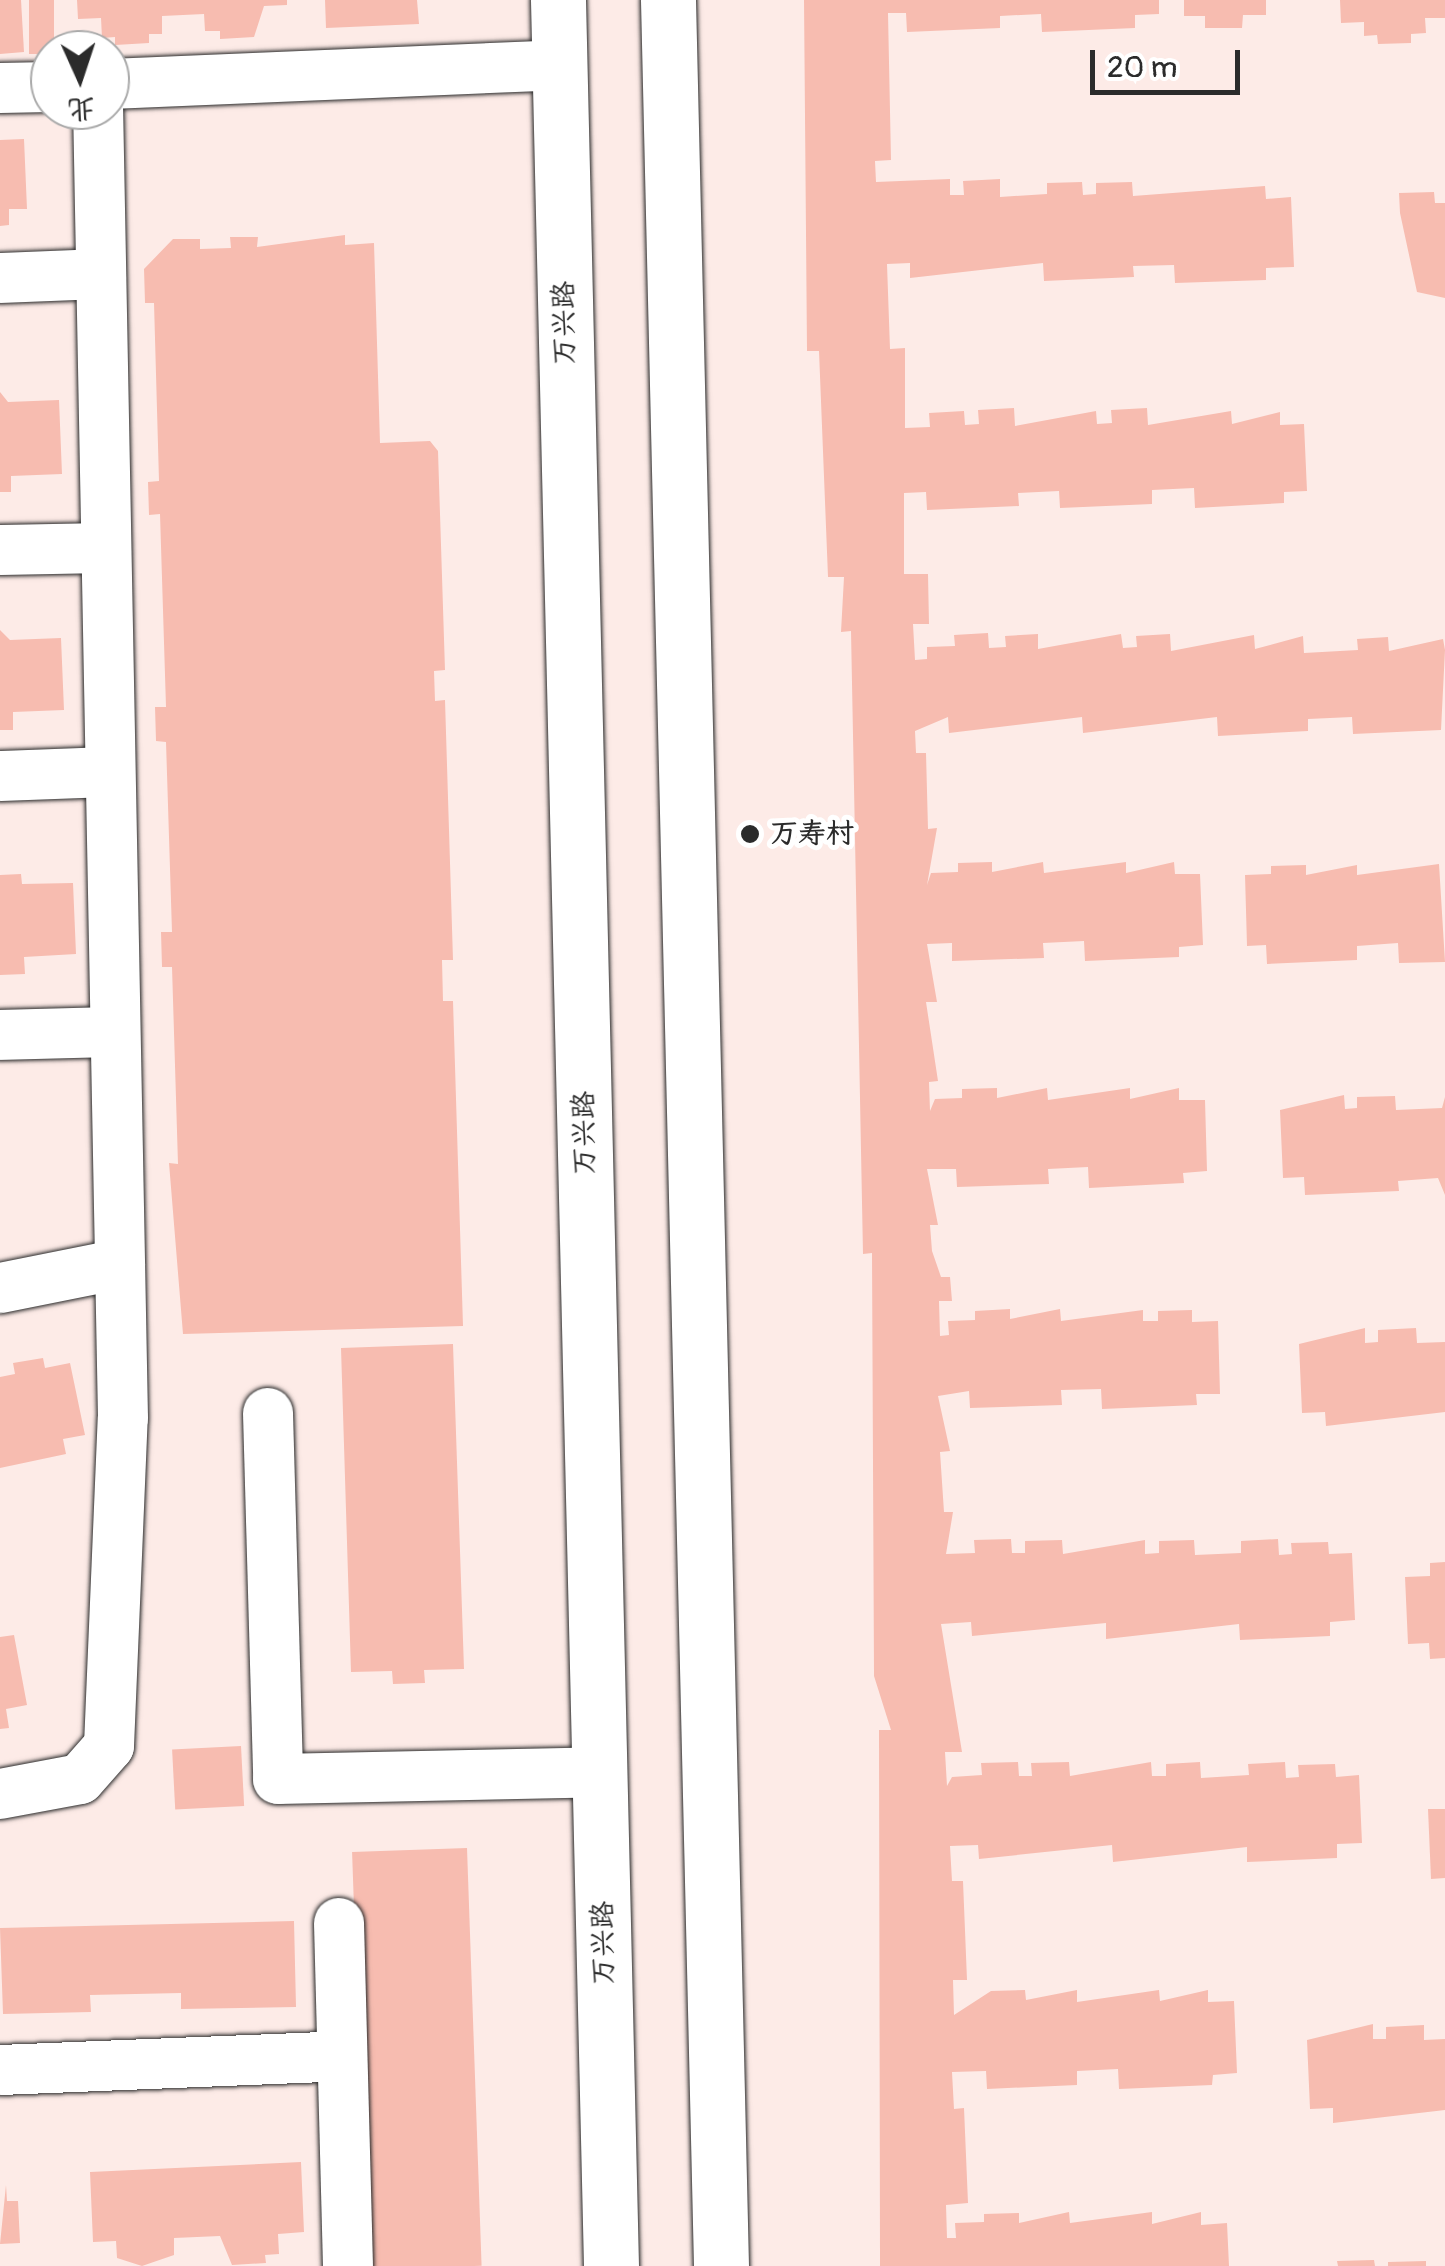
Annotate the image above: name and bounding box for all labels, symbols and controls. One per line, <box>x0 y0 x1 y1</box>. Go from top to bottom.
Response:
north arrow <box>30 30 130 130</box>
scale bar <box>1095 30 1245 92</box>
text: 20 m <box>1107 49 1177 86</box>
text: 北 <box>67 90 96 127</box>
street label: 万兴路 <box>547 281 583 365</box>
place label: 万寿村 <box>770 817 854 851</box>
marker: 万寿村 <box>739 823 761 845</box>
street label: 万兴路 <box>567 1091 603 1175</box>
street label: 万兴路 <box>586 1901 622 1985</box>

